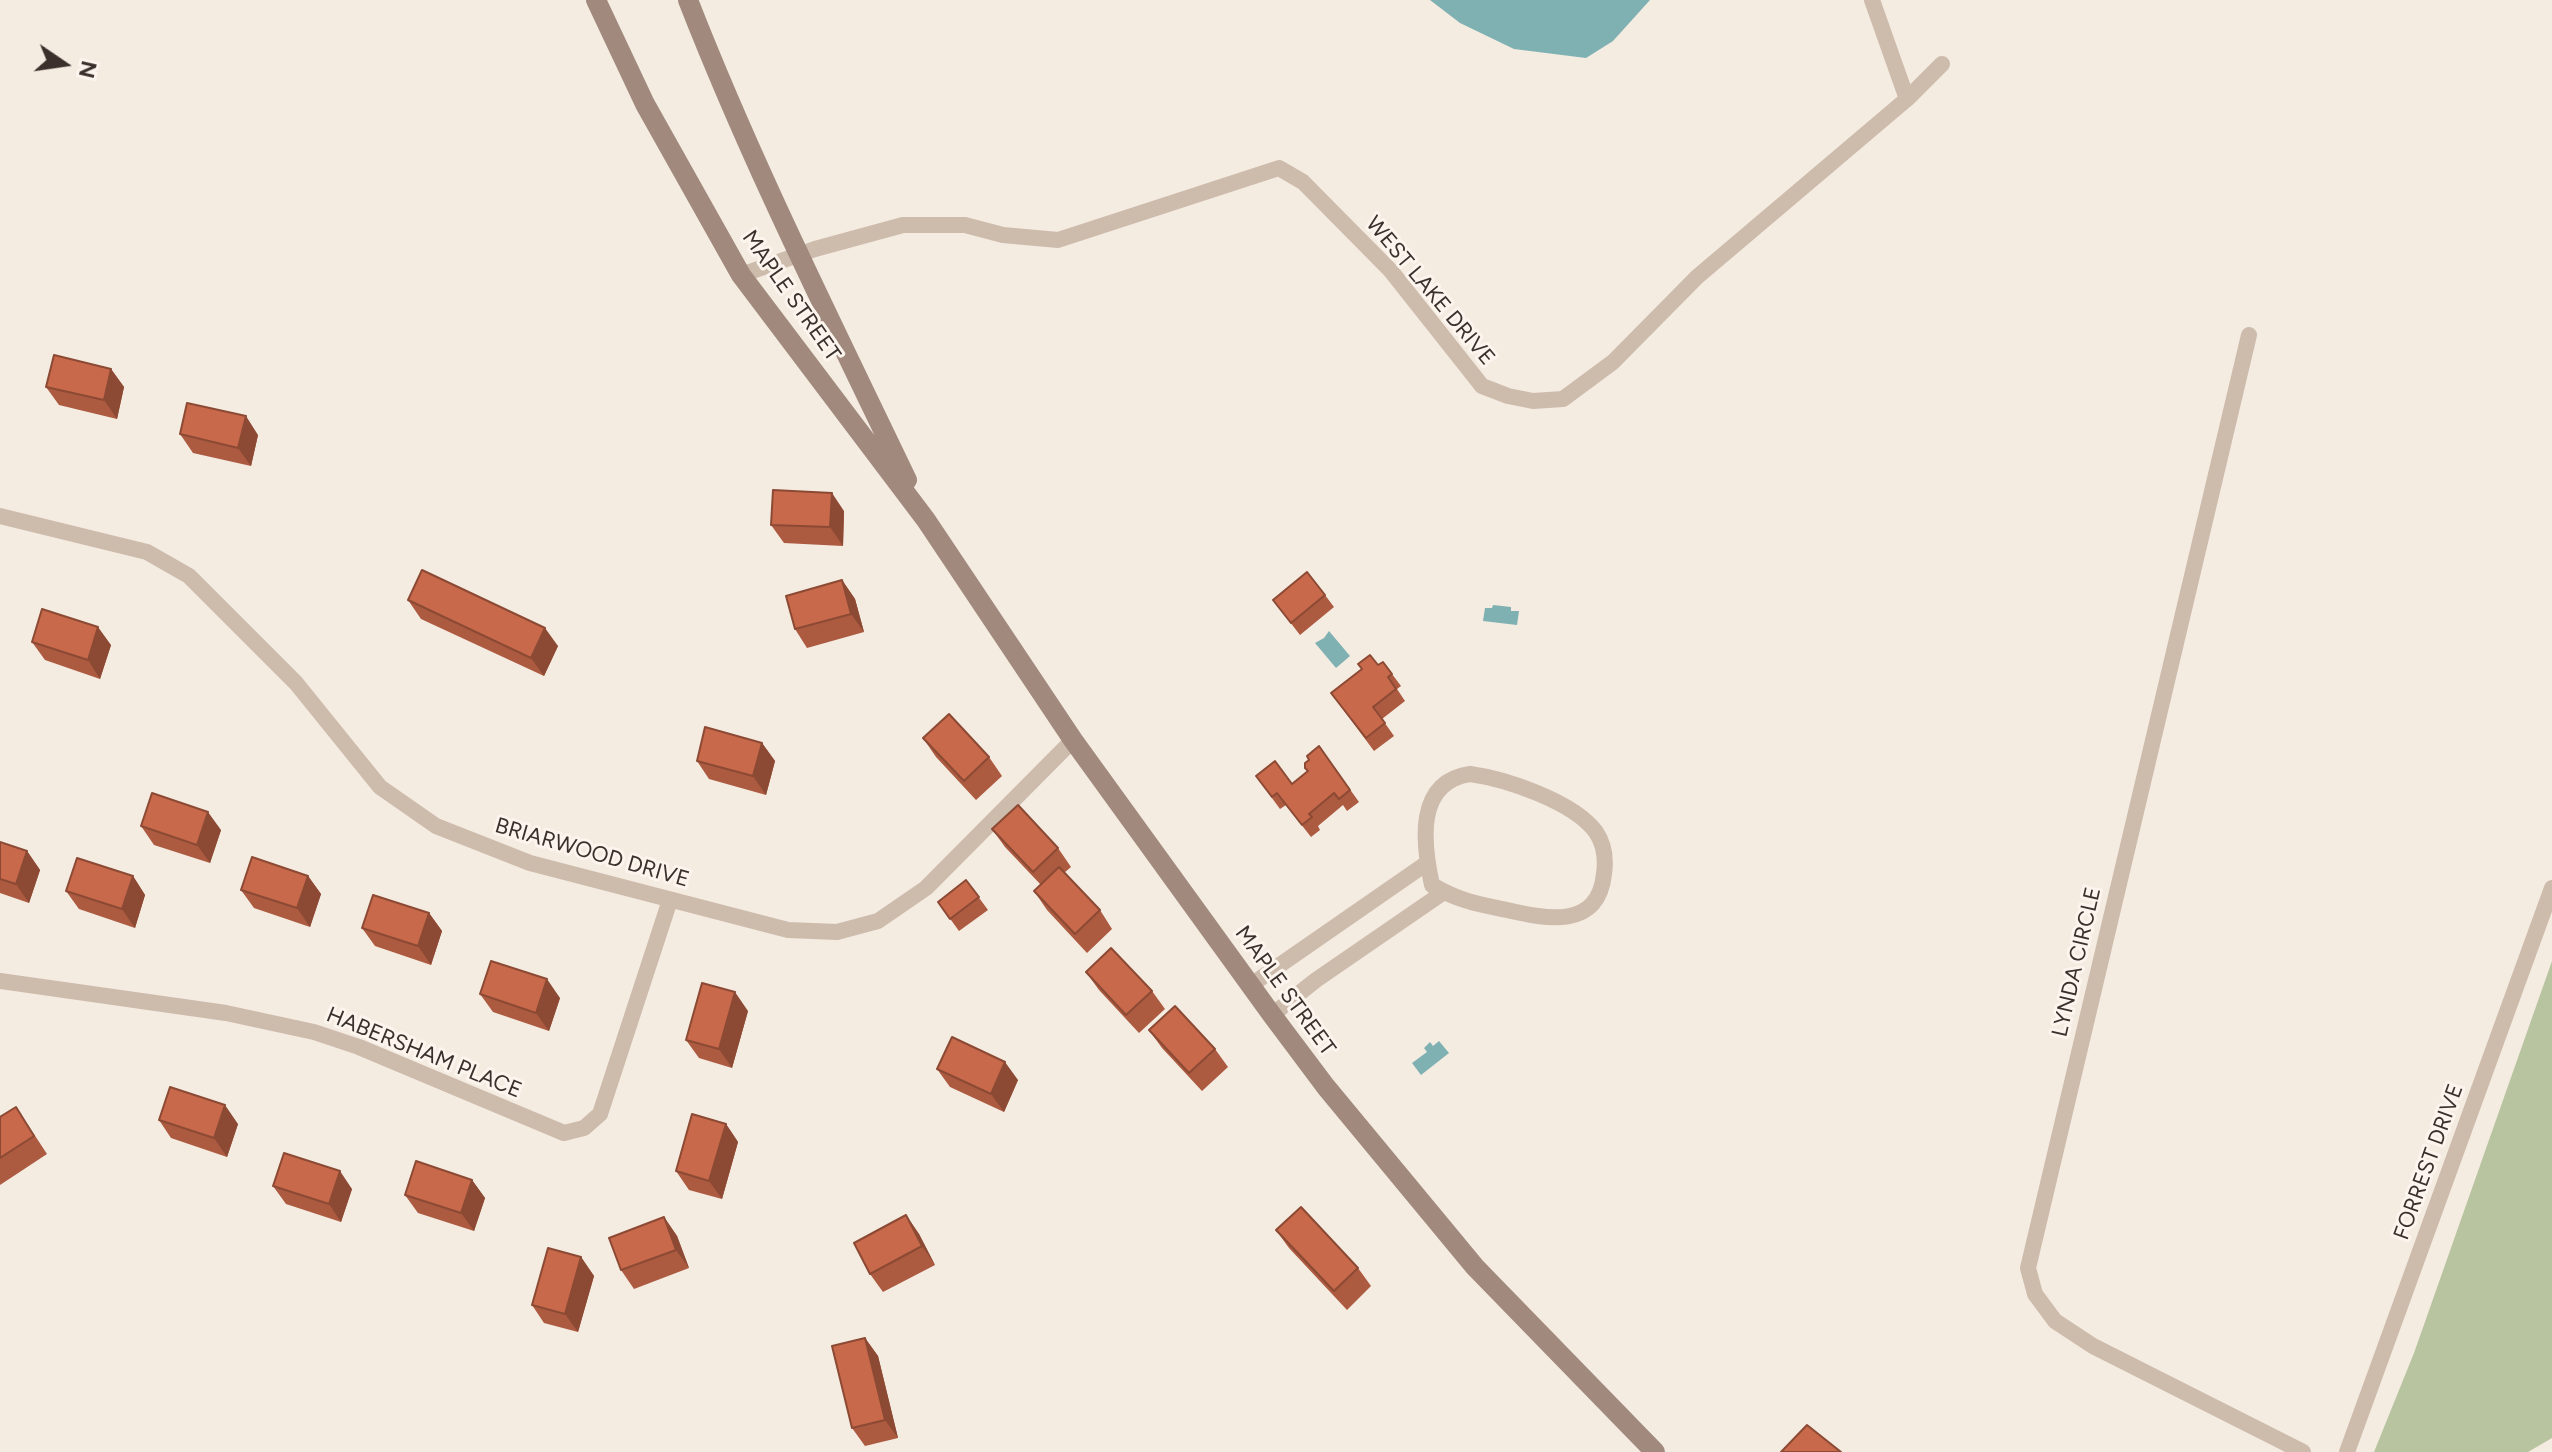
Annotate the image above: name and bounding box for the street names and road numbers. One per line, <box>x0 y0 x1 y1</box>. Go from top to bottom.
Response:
street label: WEST LAKE DRIVE <box>1360 211 1500 371</box>
street label: MAPLE STREET <box>736 225 846 367</box>
street label: BRIARWOOD DRIVE <box>492 813 692 893</box>
street label: LYNDA CIRCLE <box>2047 885 2107 1039</box>
street label: MAPLE STREET <box>1229 921 1341 1061</box>
street label: HABERSHAM PLACE <box>323 1002 525 1104</box>
street label: FORREST DRIVE <box>2389 1081 2469 1243</box>

